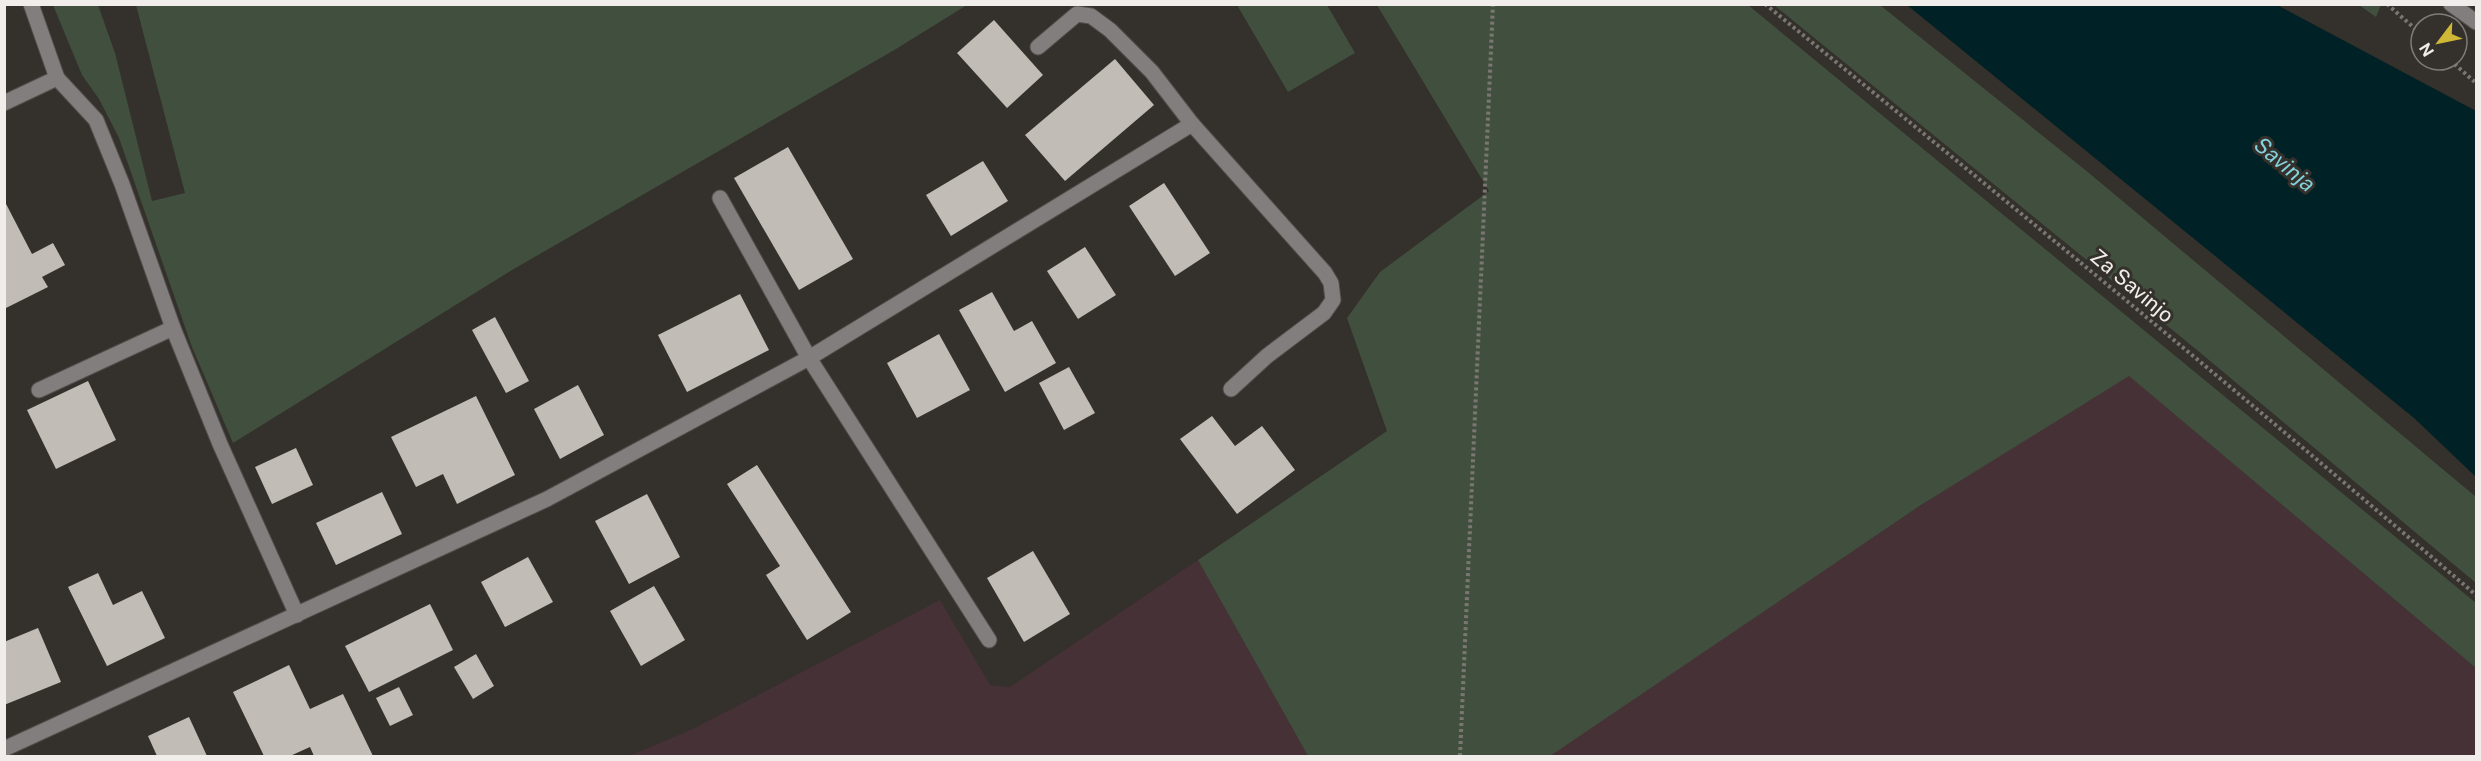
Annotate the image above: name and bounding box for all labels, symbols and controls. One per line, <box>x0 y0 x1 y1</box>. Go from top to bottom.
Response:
north arrow <box>2409 12 2469 72</box>
text: N <box>2415 39 2438 60</box>
water label: Savinja <box>2249 131 2321 197</box>
street label: Za Savinjo <box>2086 244 2179 328</box>

